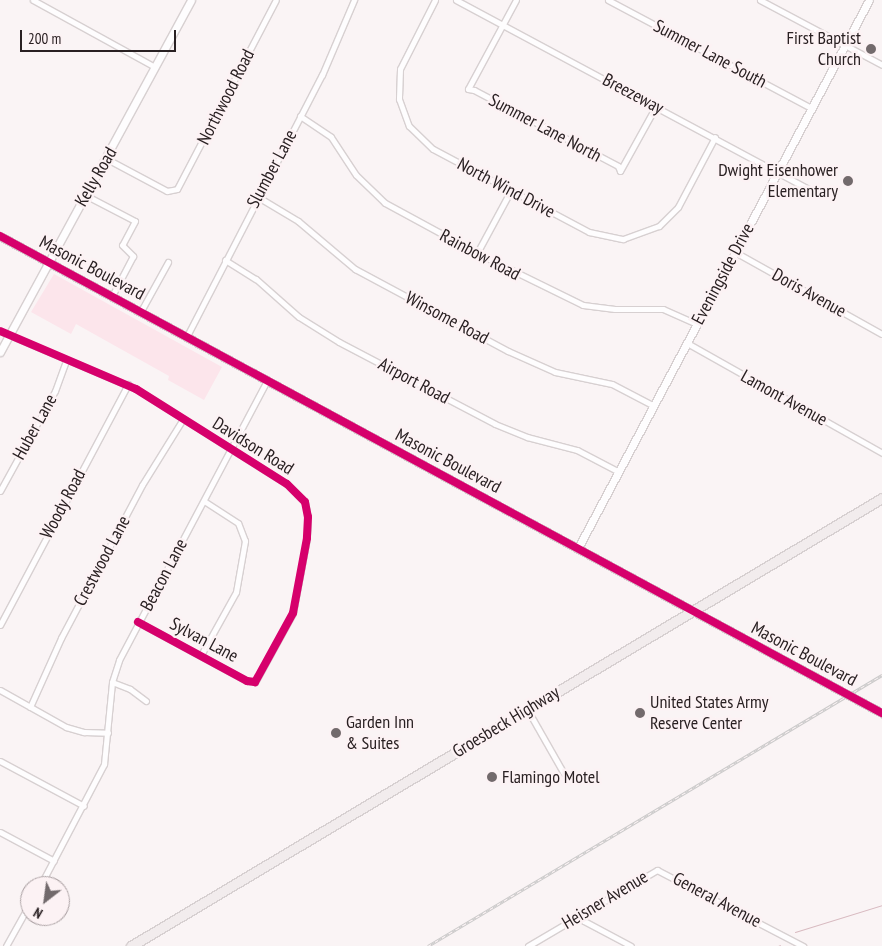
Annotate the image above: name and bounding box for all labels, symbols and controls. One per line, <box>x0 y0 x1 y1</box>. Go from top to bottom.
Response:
street label: Summer Lane South <box>650 15 770 93</box>
scale bar <box>22 20 179 52</box>
place label: First Baptist Church <box>786 28 861 70</box>
text: 200 m <box>28 29 61 48</box>
marker: First Baptist Church <box>865 43 877 55</box>
street label: Northwood Road <box>193 46 259 148</box>
street label: Breezeway <box>599 69 667 119</box>
street label: Summer Lane North <box>485 89 605 167</box>
street label: Slumber Lane <box>242 126 302 212</box>
street label: Kelly Road <box>70 143 122 211</box>
street label: North Wind Drive <box>453 153 559 223</box>
place label: Dwight Eisenhower Elementary <box>718 160 838 202</box>
marker: Dwight Eisenhower Elementary <box>842 175 854 187</box>
street label: Eveningside Drive <box>687 220 759 328</box>
street label: Rainbow Road <box>436 225 524 285</box>
street label: Masonic Boulevard <box>35 231 149 305</box>
street label: Doris Avenue <box>768 264 850 322</box>
street label: Winsome Road <box>402 287 492 349</box>
street label: Airport Road <box>375 353 453 409</box>
street label: Lamont Avenue <box>737 365 831 431</box>
street label: Huber Lane <box>8 391 62 463</box>
street label: Davidson Road <box>208 413 298 479</box>
street label: Masonic Boulevard <box>391 424 505 498</box>
street label: Woody Road <box>36 465 90 543</box>
street label: Crestwood Lane <box>69 512 135 610</box>
street label: Beacon Lane <box>136 535 192 615</box>
street label: Sylvan Lane <box>166 613 242 667</box>
street label: Masonic Boulevard <box>747 617 861 691</box>
street label: Groesbeck Highway <box>448 682 564 762</box>
place label: United States Army Reserve Center <box>650 692 769 734</box>
marker: United States Army Reserve Center <box>634 707 646 719</box>
place label: Garden Inn & Suites <box>346 712 414 754</box>
marker: Garden Inn & Suites <box>330 727 342 739</box>
place label: Flamingo Motel <box>502 766 599 788</box>
marker: Flamingo Motel <box>486 771 498 783</box>
street label: Heisner Avenue <box>558 866 652 934</box>
street label: General Avenue <box>669 868 765 932</box>
north arrow <box>20 876 70 926</box>
text: N <box>30 903 46 923</box>

